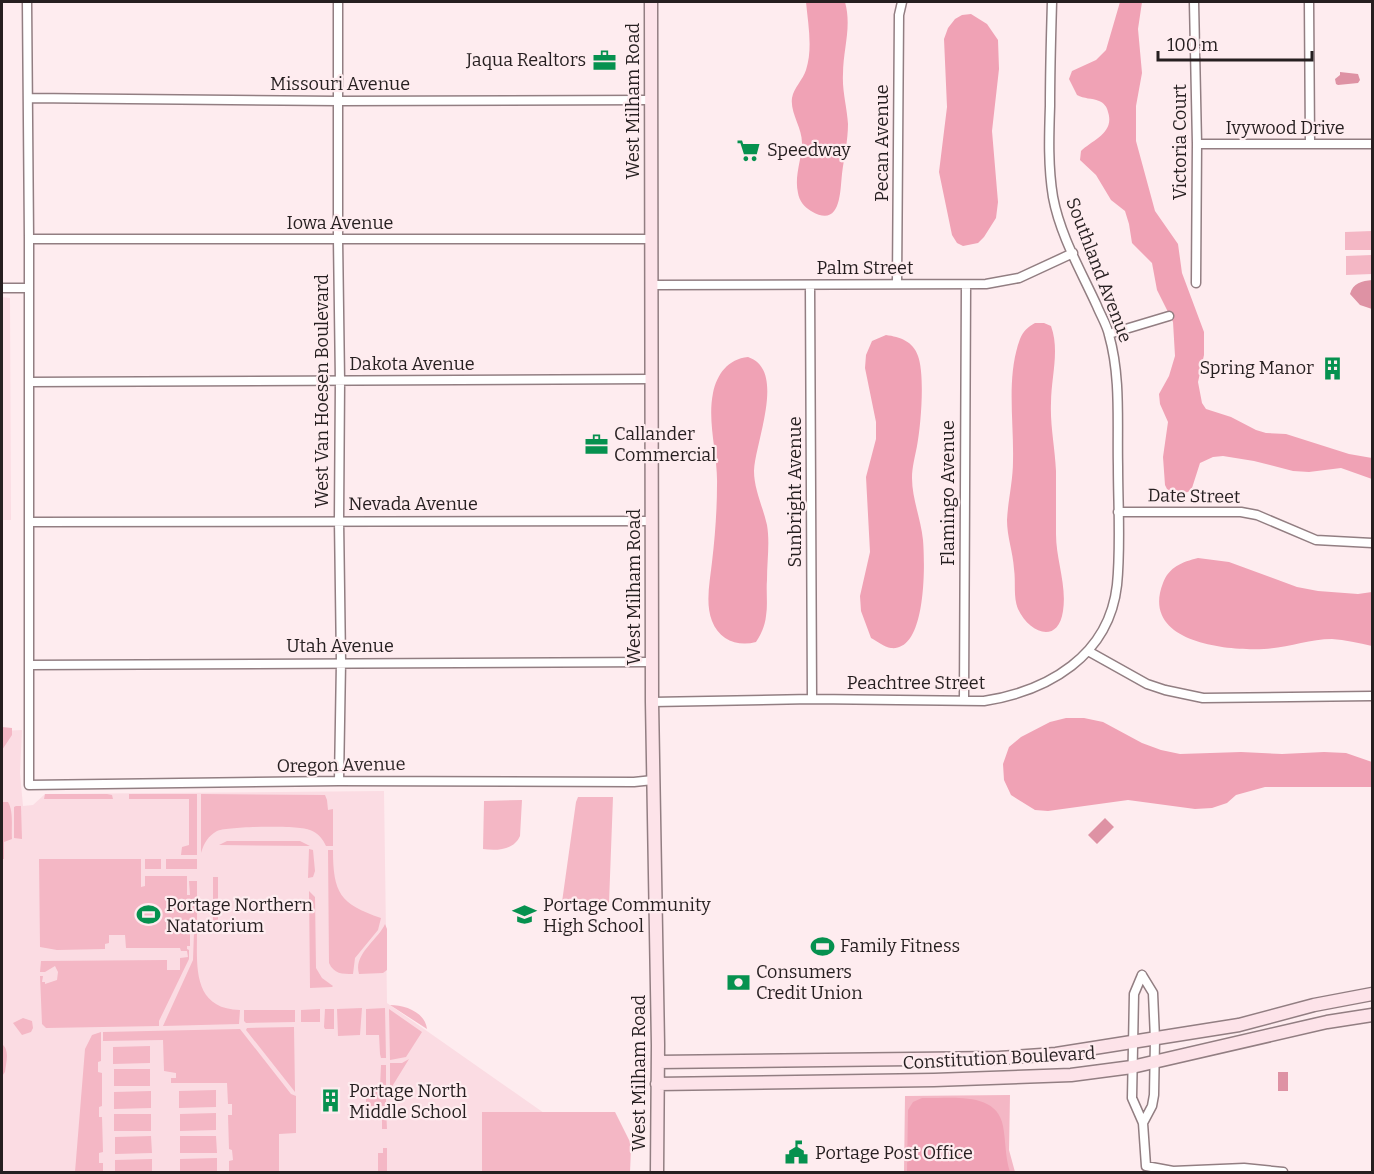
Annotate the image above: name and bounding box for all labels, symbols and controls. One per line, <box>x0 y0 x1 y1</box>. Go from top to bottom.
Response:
street label: West Milham Road <box>622 22 644 179</box>
scale bar <box>1158 24 1312 62</box>
text: 100 m <box>1167 34 1218 56</box>
office icon: Jaqua Realtors <box>591 47 617 73</box>
place label: Jaqua Realtors <box>465 49 586 71</box>
street label: Missouri Avenue <box>270 73 410 95</box>
street label: Pecan Avenue <box>871 84 893 202</box>
street label: Victoria Court <box>1169 84 1191 200</box>
street label: Ivywood Drive <box>1225 117 1345 139</box>
supermarket icon: Speedway <box>736 137 762 163</box>
place label: Speedway <box>767 139 851 161</box>
street label: Southland Avenue <box>1061 194 1137 346</box>
street label: Iowa Avenue <box>287 212 393 234</box>
street label: Palm Street <box>817 257 914 279</box>
street label: West Van Hoesen Boulevard <box>311 274 333 508</box>
street label: Dakota Avenue <box>349 353 475 375</box>
building icon: Spring Manor <box>1319 355 1345 381</box>
place label: Spring Manor <box>1200 357 1314 379</box>
street label: Sunbright Avenue <box>784 417 806 567</box>
street label: Flamingo Avenue <box>937 420 959 566</box>
place label: Callander Commercial <box>614 423 716 466</box>
office icon: Callander Commercial <box>583 431 609 457</box>
street label: Date Street <box>1147 484 1241 508</box>
street label: Nevada Avenue <box>348 493 478 515</box>
street label: West Milham Road <box>623 508 645 665</box>
street label: Utah Avenue <box>286 635 394 657</box>
street label: Peachtree Street <box>847 672 986 694</box>
street label: Oregon Avenue <box>276 753 406 777</box>
place label: Portage Northern Natatorium <box>166 894 314 937</box>
place label: Portage Community High School <box>543 894 711 937</box>
sports icon: Portage Northern Natatorium <box>135 902 161 928</box>
school or university icon: Portage Community High School <box>512 902 538 928</box>
sports icon: Family Fitness <box>809 933 835 959</box>
place label: Family Fitness <box>840 935 960 957</box>
place label: Consumers Credit Union <box>756 961 863 1004</box>
bank icon: Consumers Credit Union <box>725 969 751 995</box>
street label: West Milham Road <box>628 994 650 1151</box>
street label: Constitution Boulevard <box>902 1042 1096 1074</box>
place label: Portage North Middle School <box>349 1080 467 1123</box>
building icon: Portage North Middle School <box>318 1088 344 1114</box>
public building icon: Portage Post Office <box>784 1140 810 1166</box>
place label: Portage Post Office <box>815 1142 973 1164</box>

